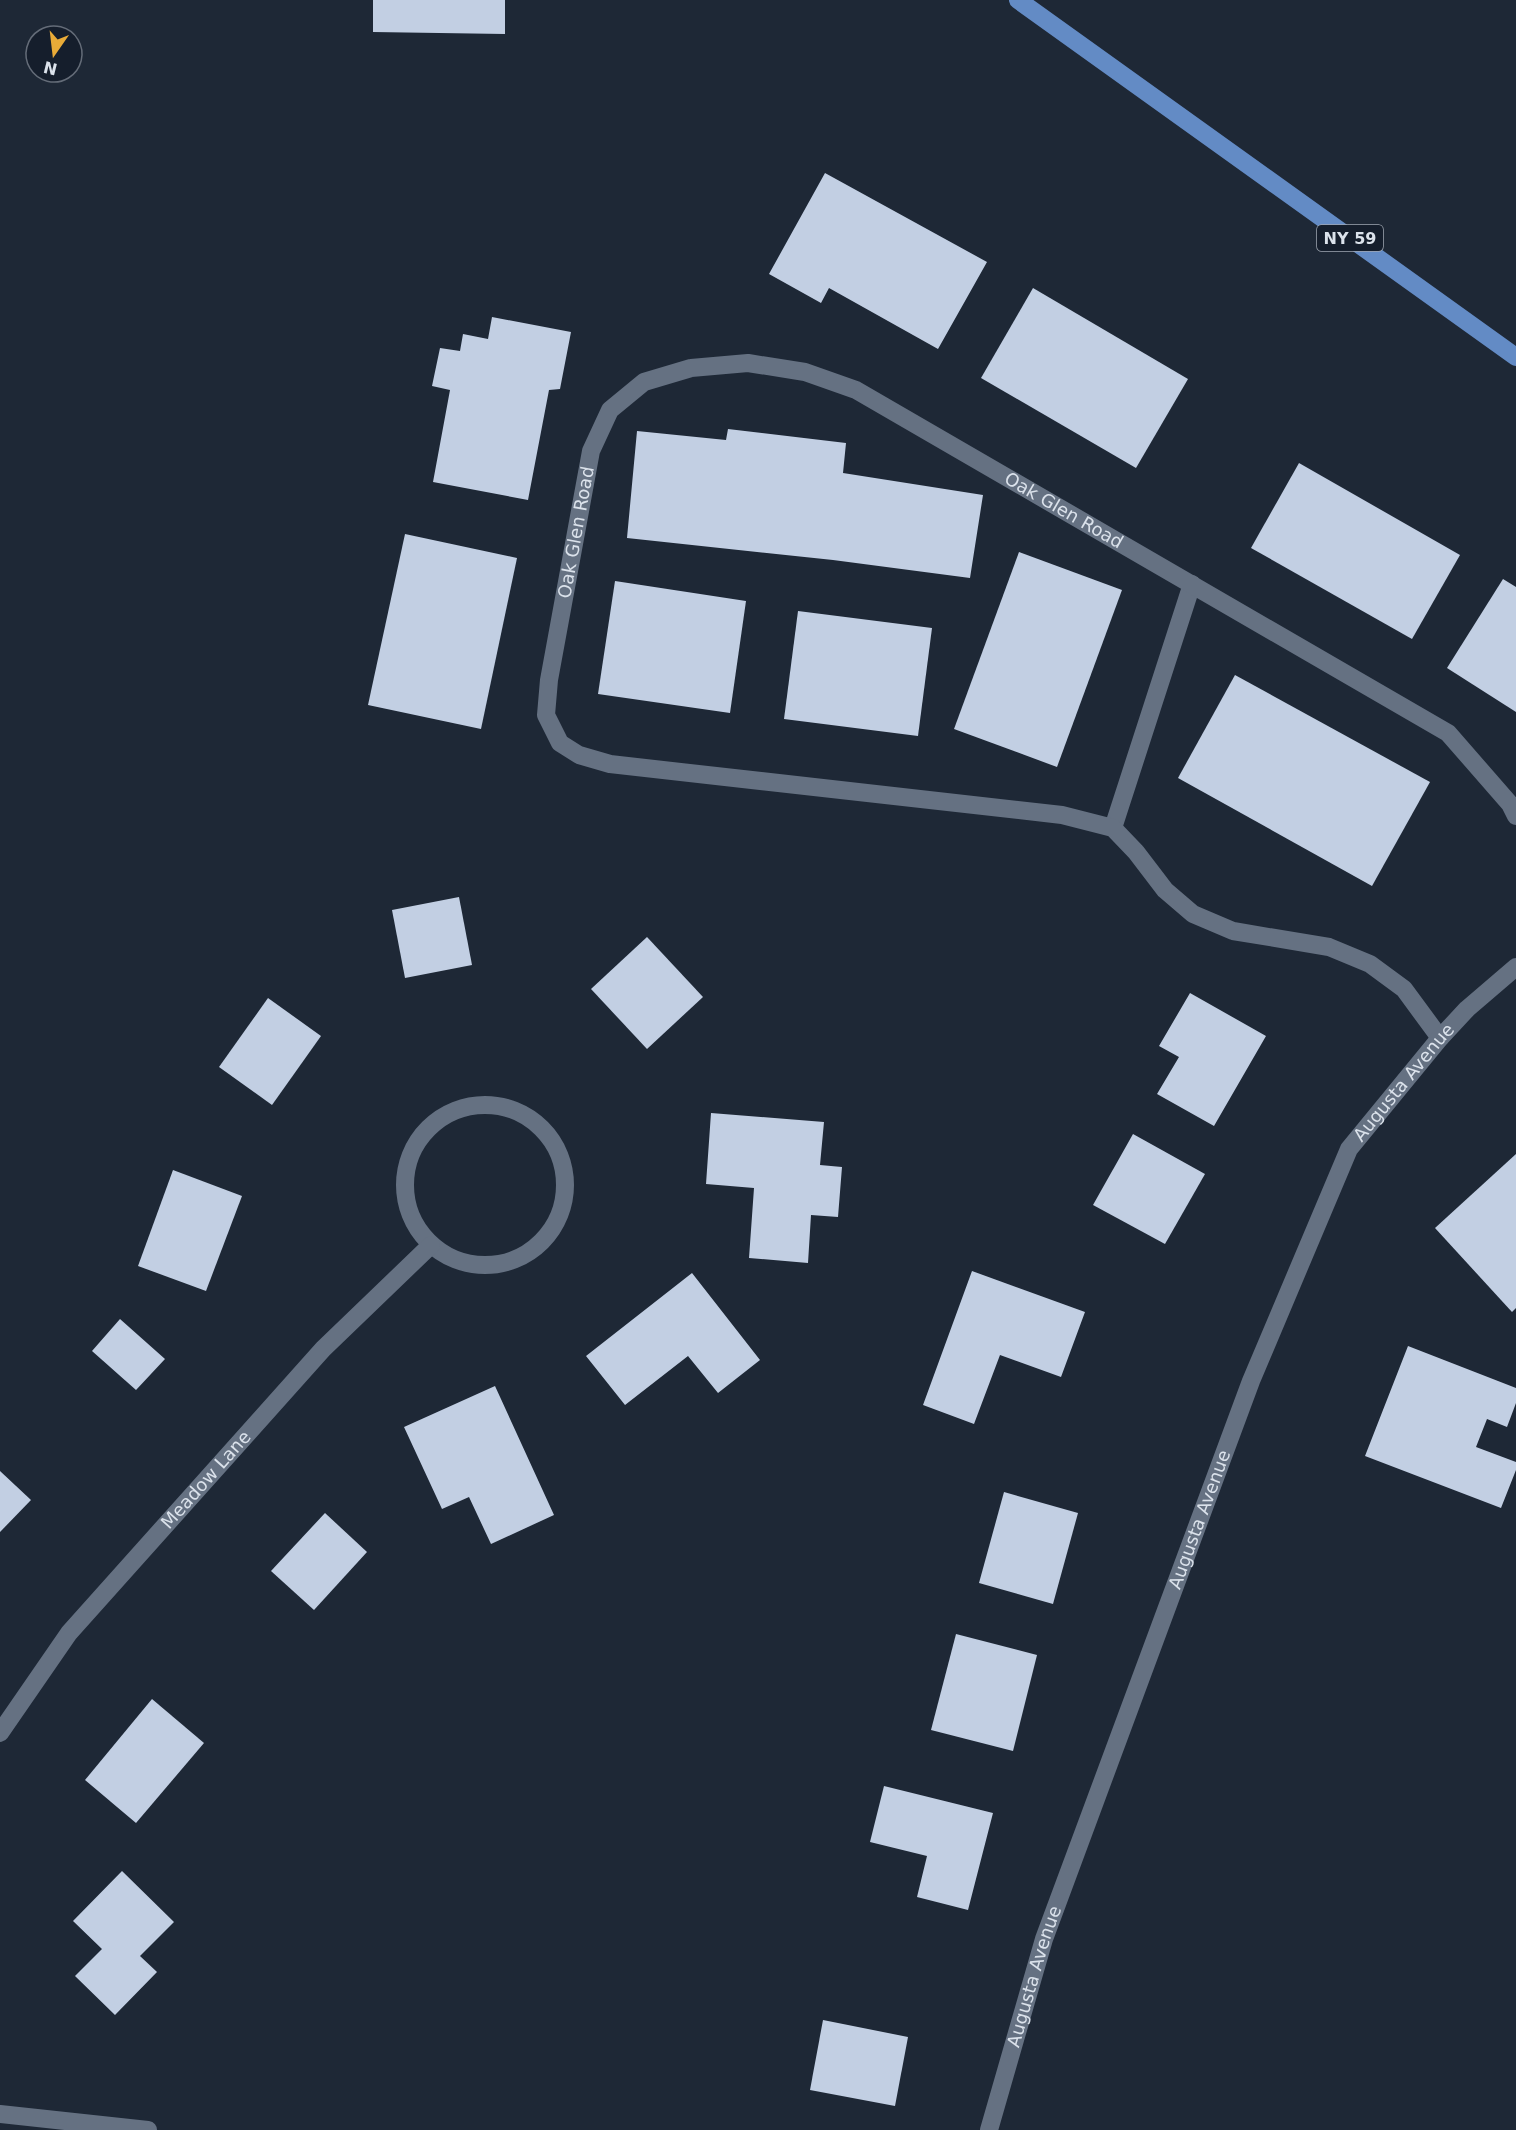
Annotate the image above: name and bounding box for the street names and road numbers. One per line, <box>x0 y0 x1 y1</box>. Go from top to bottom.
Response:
road number: NY 59 <box>1317 225 1383 251</box>
street label: Oak Glen Road <box>553 464 598 600</box>
street label: Oak Glen Road <box>1001 467 1127 553</box>
street label: Augusta Avenue <box>1349 1019 1458 1145</box>
street label: Meadow Lane <box>156 1426 255 1533</box>
street label: Augusta Avenue <box>1164 1447 1234 1592</box>
street label: Augusta Avenue <box>1002 1903 1065 2050</box>

